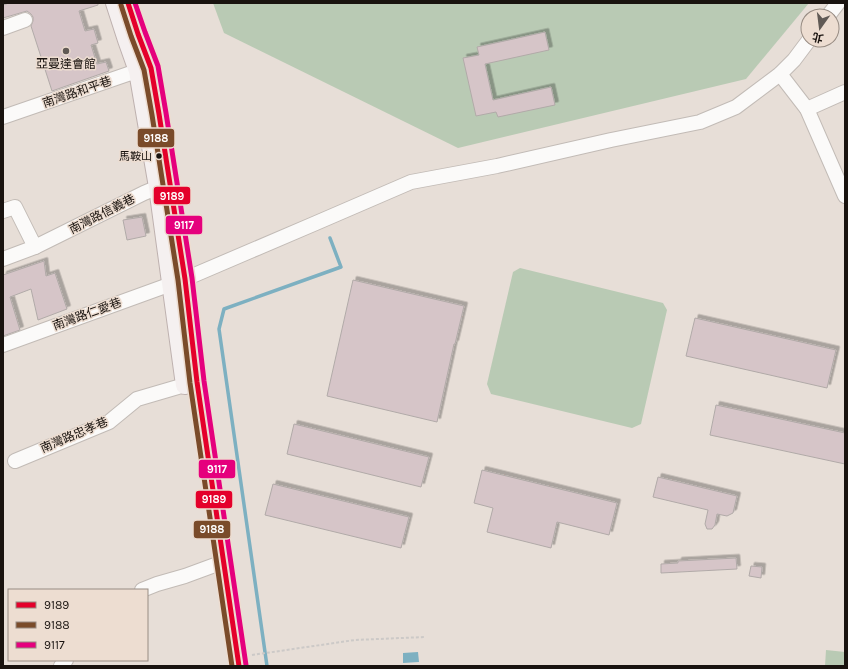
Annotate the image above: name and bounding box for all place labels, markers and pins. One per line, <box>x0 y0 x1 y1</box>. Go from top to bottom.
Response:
marker: 亞曼達會館 <box>61 46 71 56</box>
place label: 亞曼達會館 <box>36 57 96 71</box>
place label: 馬鞍山 <box>119 150 152 163</box>
marker: 馬鞍山 <box>154 151 164 161</box>

